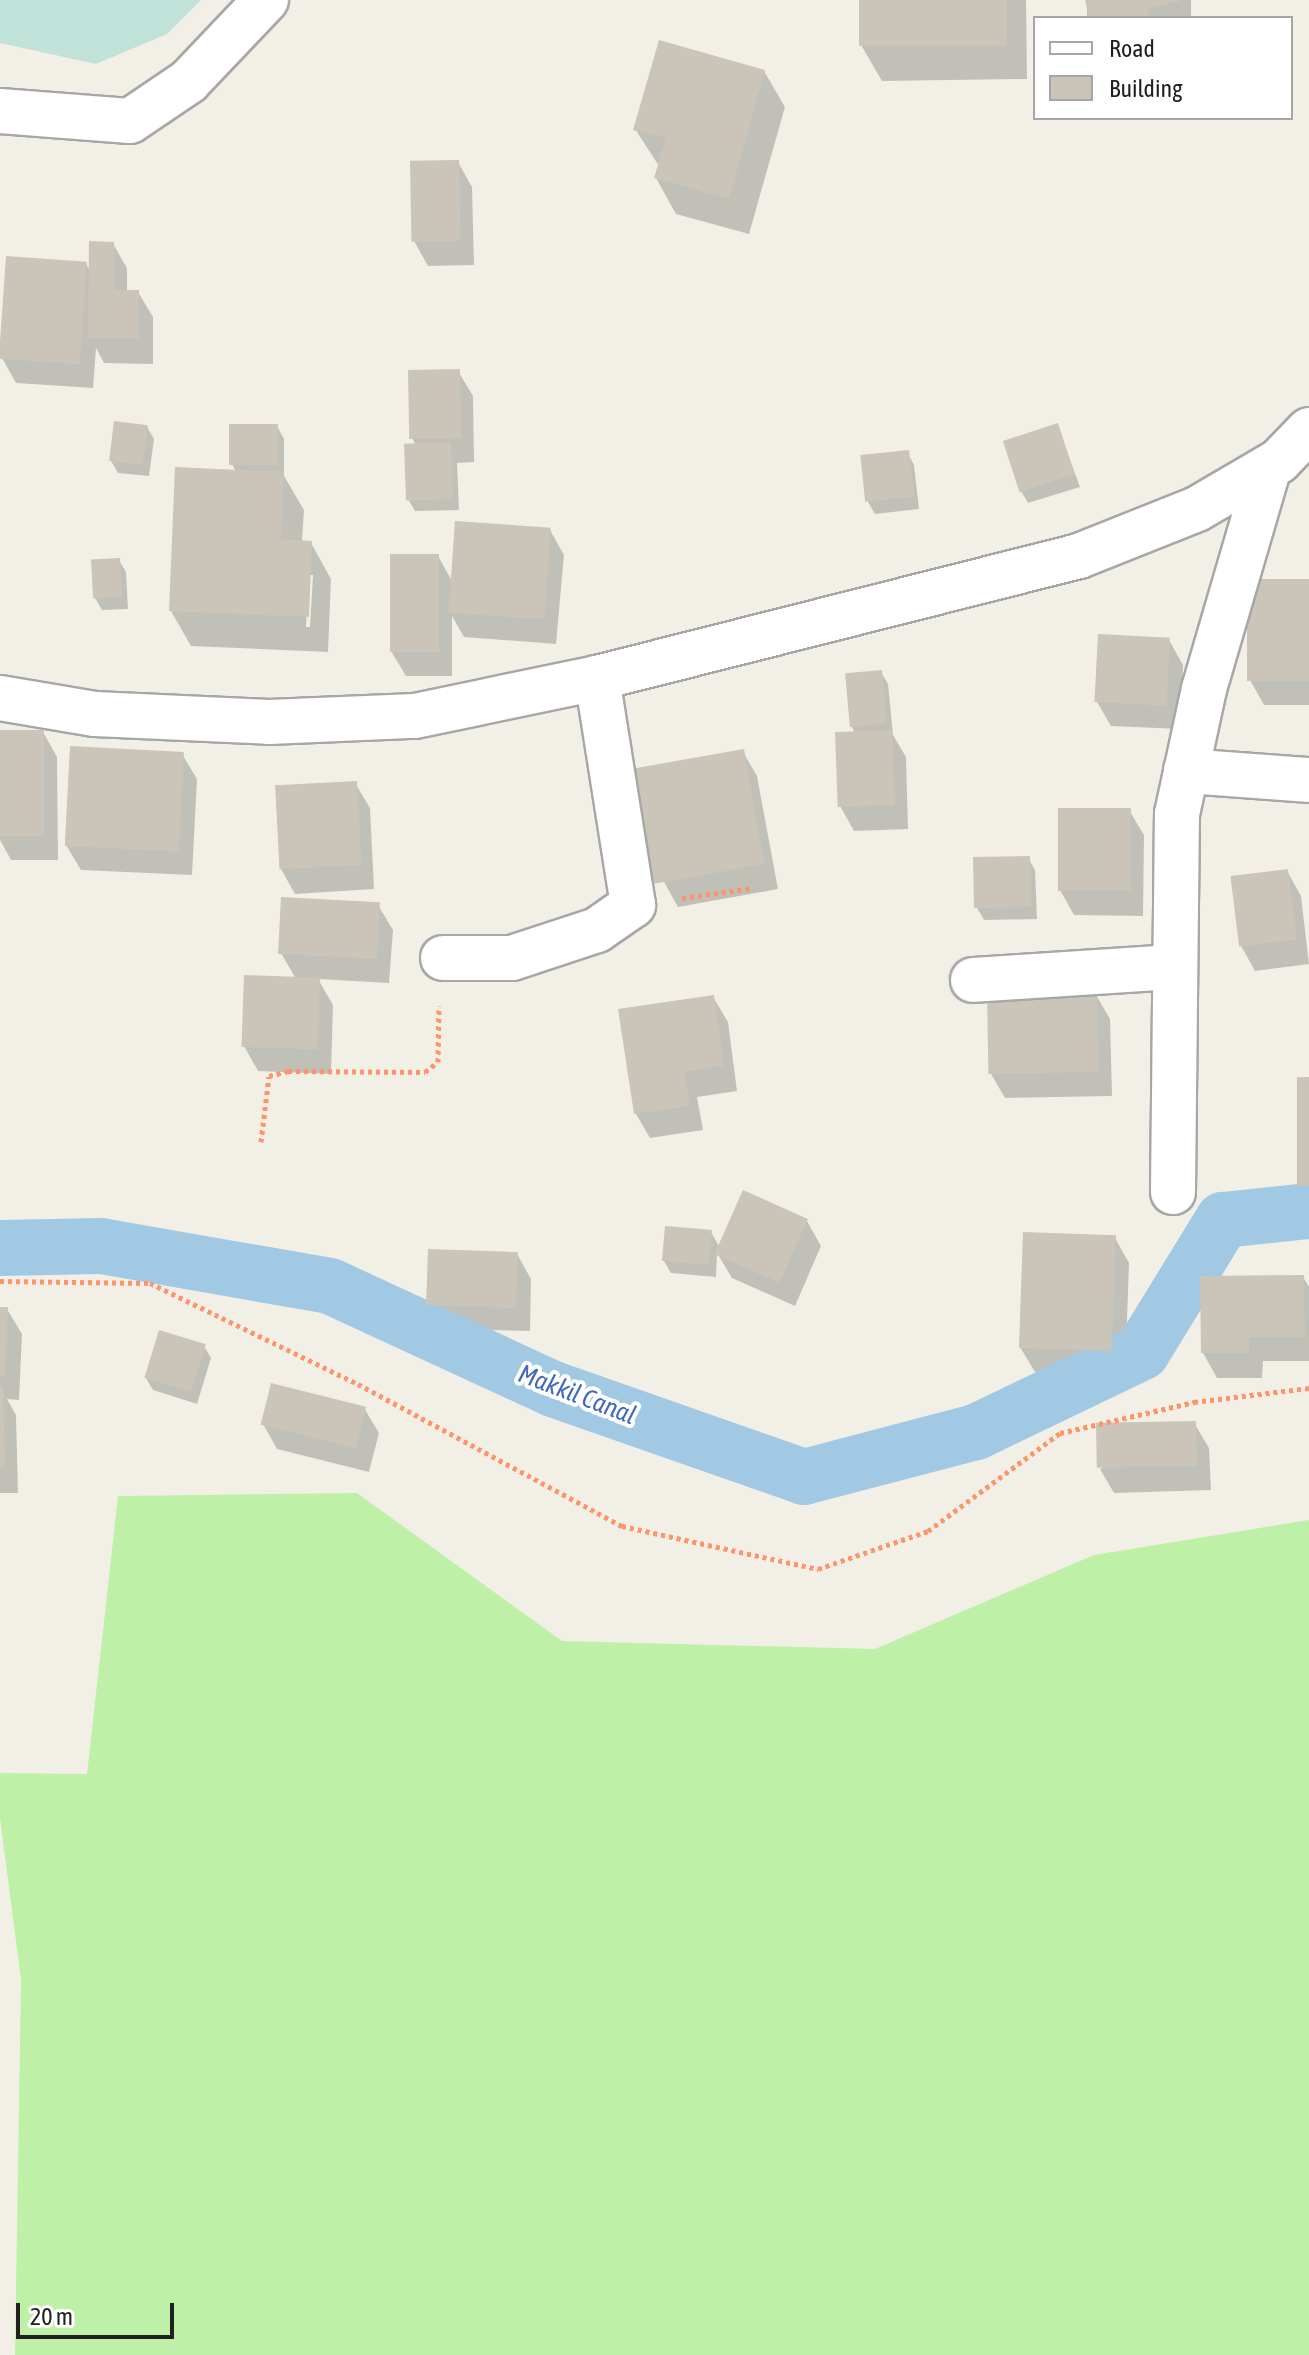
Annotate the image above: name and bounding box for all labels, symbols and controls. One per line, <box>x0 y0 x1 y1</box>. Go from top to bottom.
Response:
legend <box>1033 16 1293 120</box>
text: Road <box>1109 35 1155 62</box>
text: Building <box>1109 75 1182 102</box>
water label: Makkil Canal <box>514 1358 640 1432</box>
scale bar <box>20 2287 178 2337</box>
text: 20 m <box>30 2303 73 2330</box>

